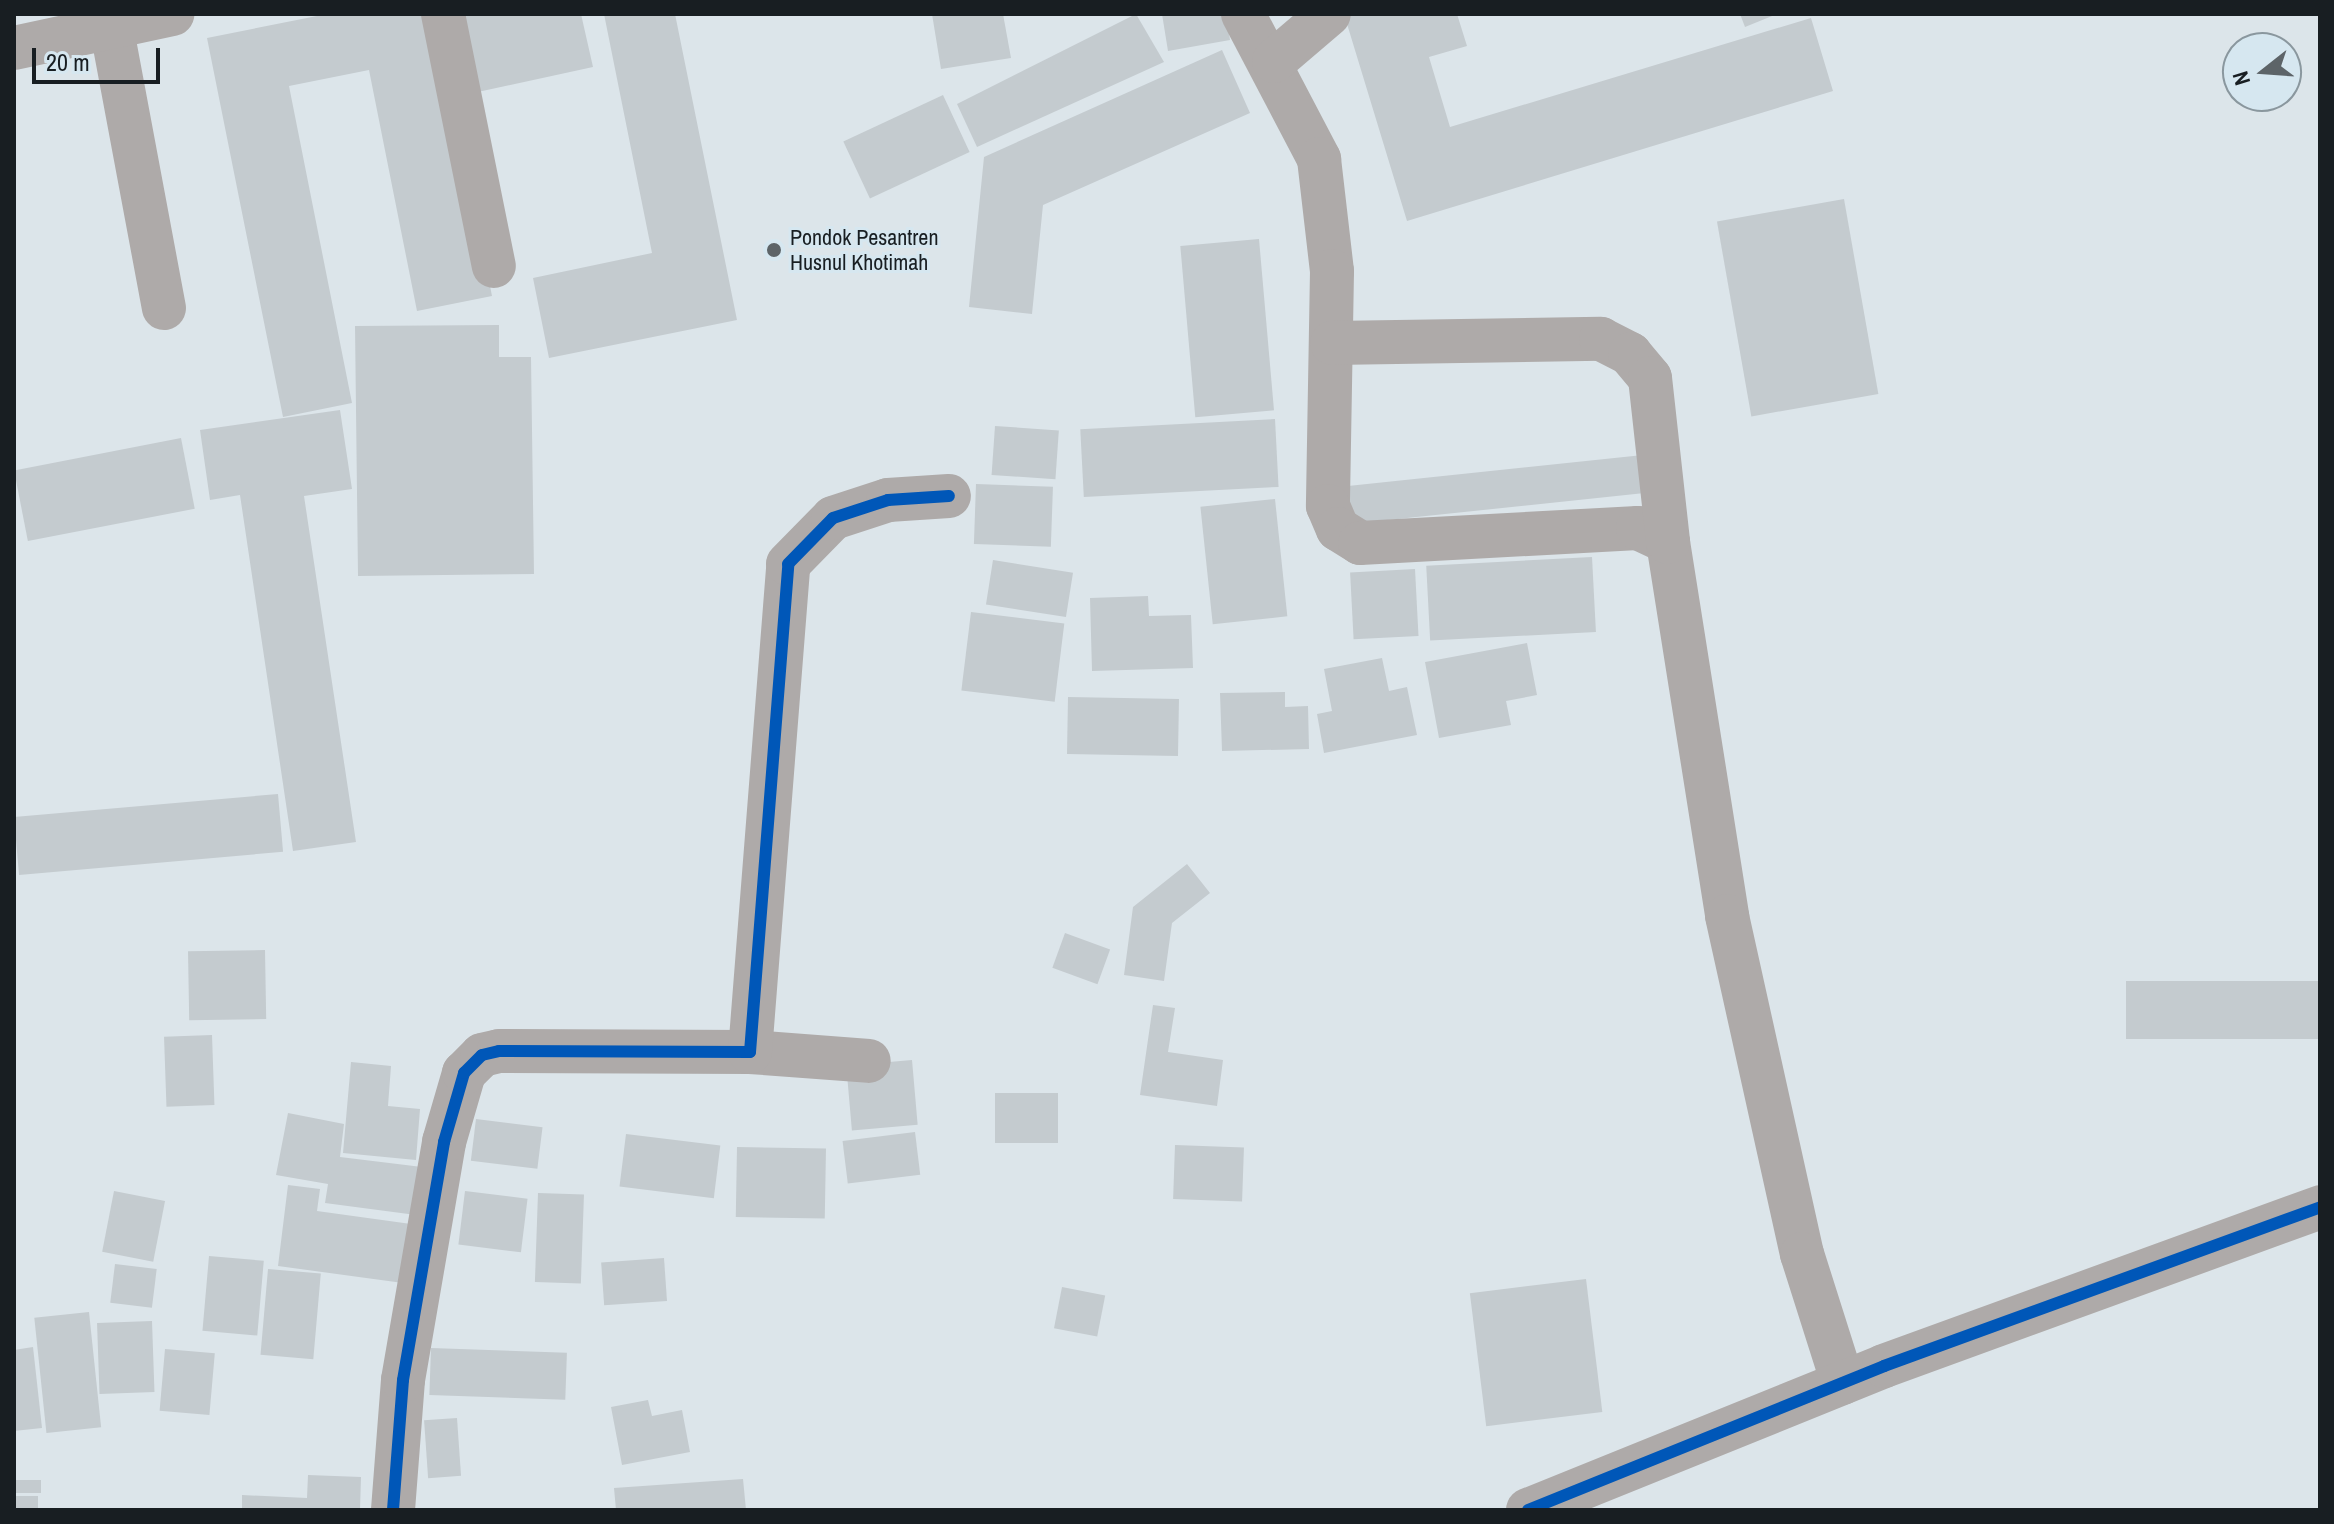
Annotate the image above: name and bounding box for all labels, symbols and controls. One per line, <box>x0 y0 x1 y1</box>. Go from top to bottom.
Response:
scale bar <box>36 32 164 82</box>
north arrow <box>2222 32 2302 112</box>
text: 20 m <box>46 46 90 78</box>
text: N <box>2225 68 2257 89</box>
place label: Pondok Pesantren Husnul Khotimah <box>790 224 938 276</box>
marker: Pondok Pesantren Husnul Khotimah <box>765 241 783 259</box>

